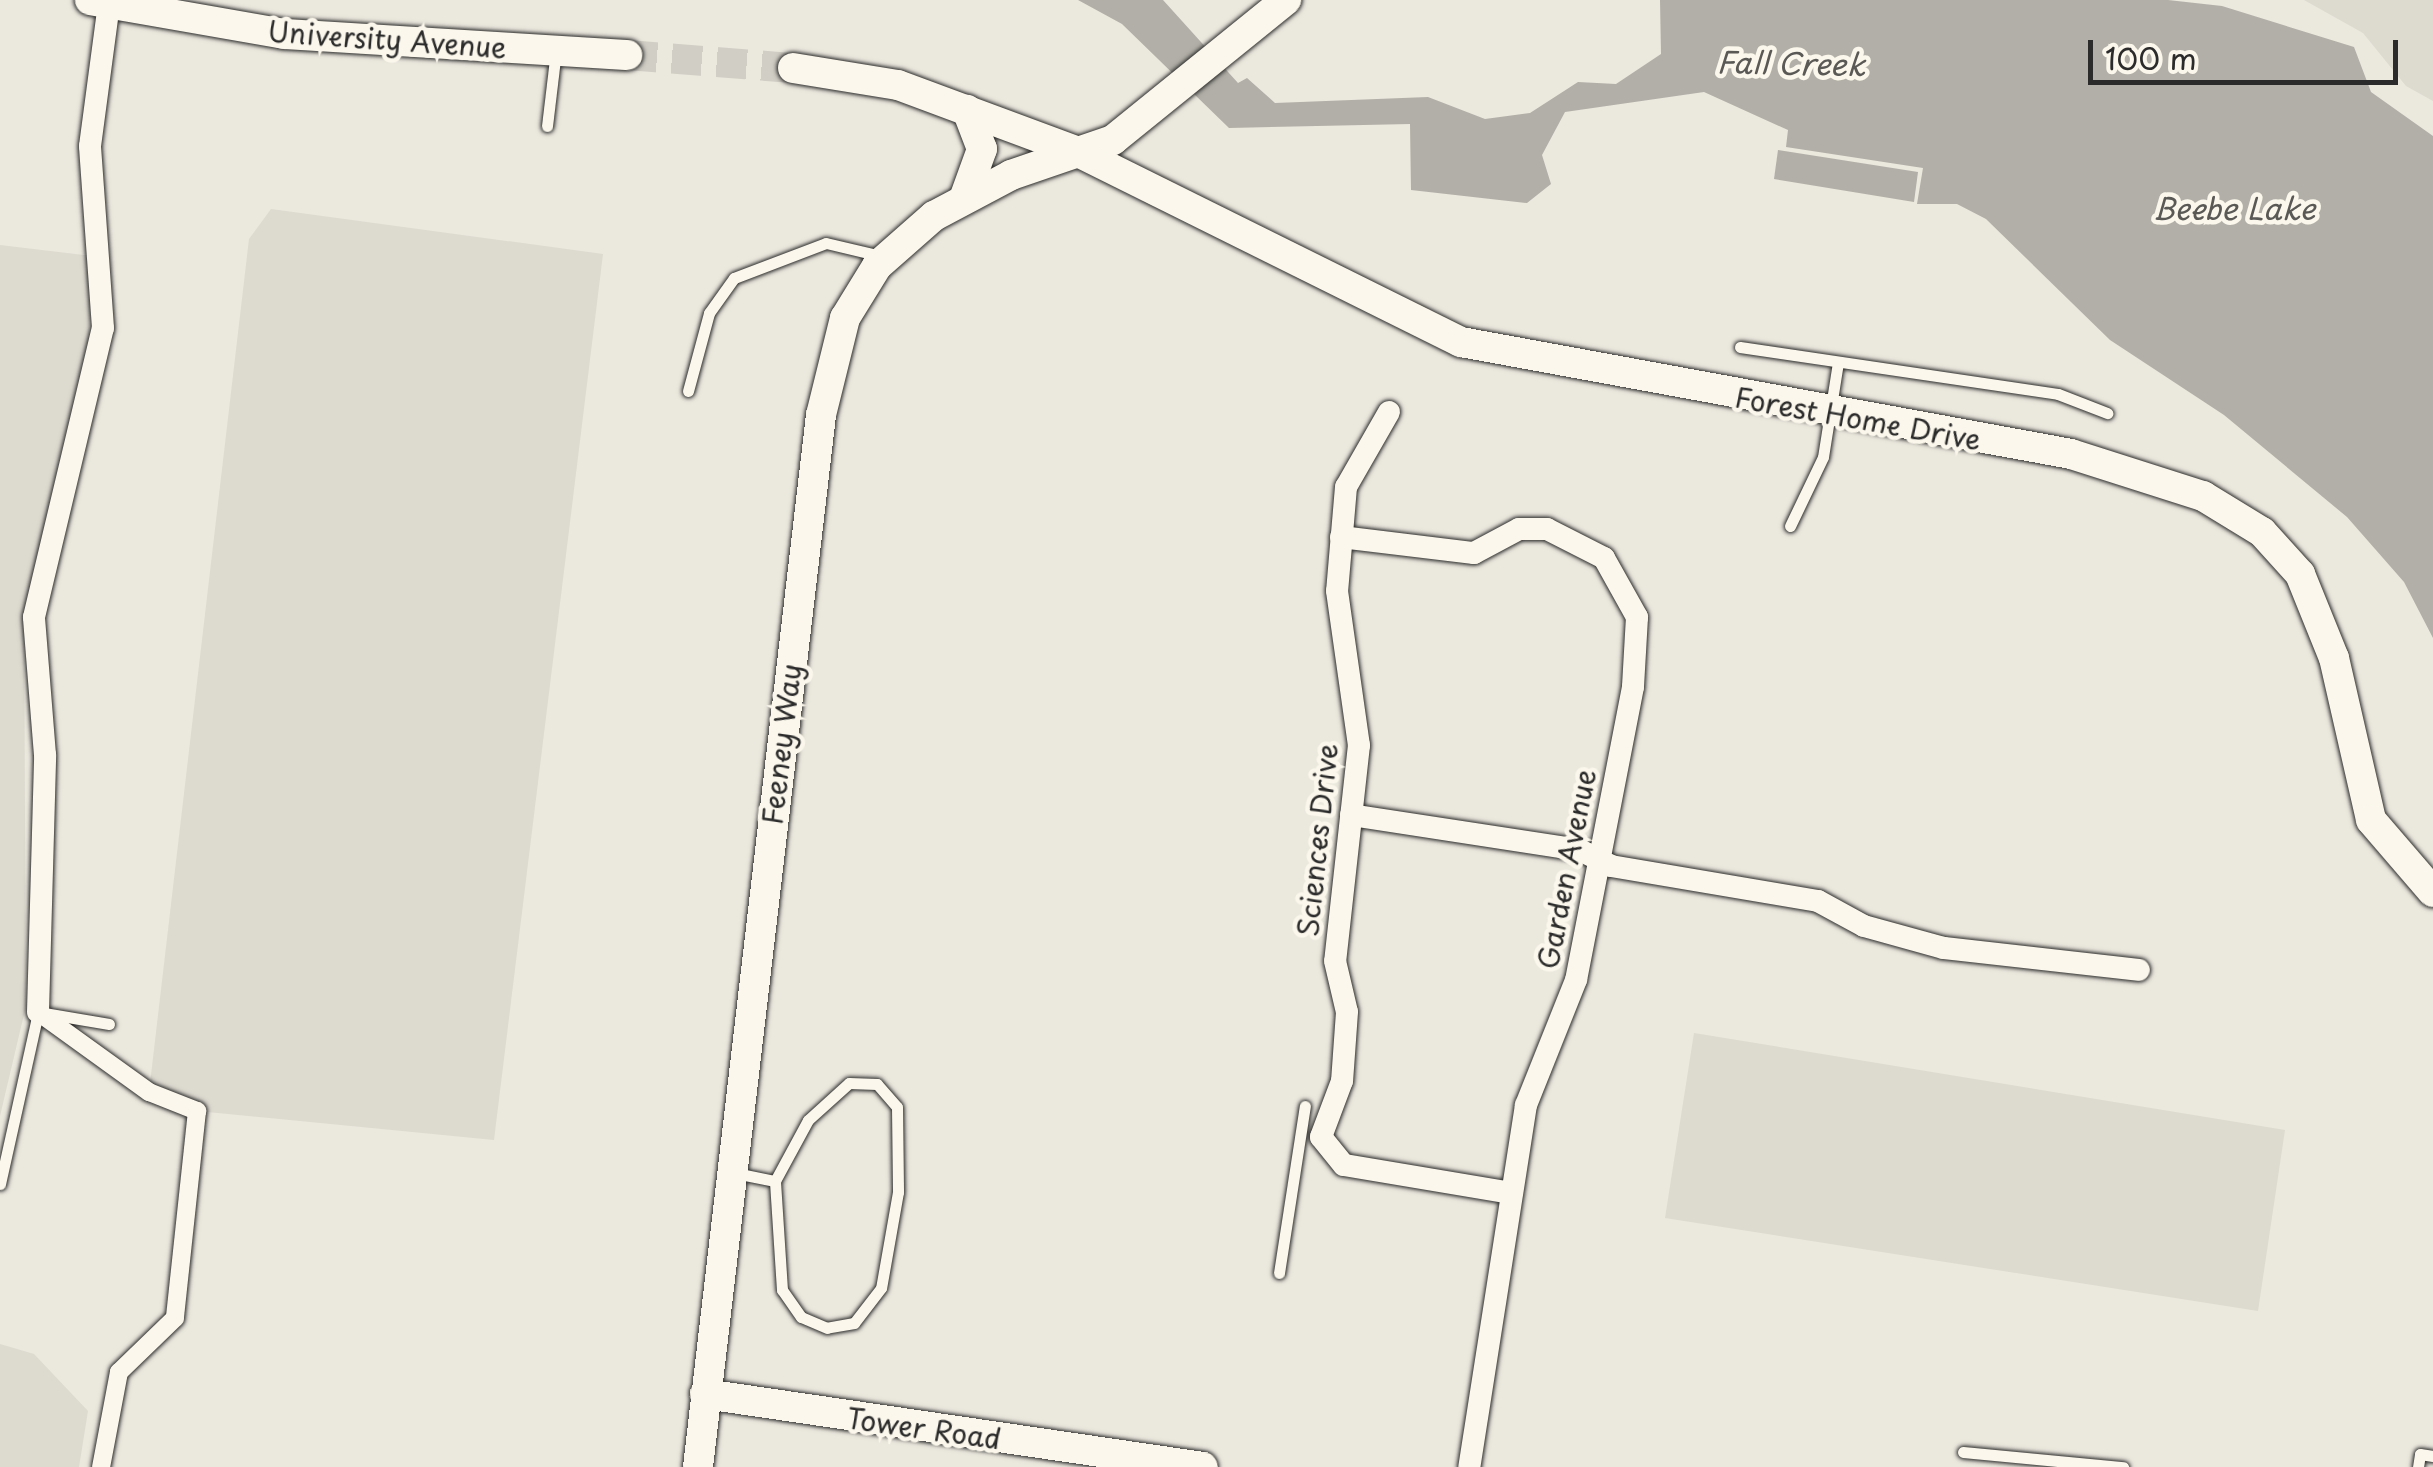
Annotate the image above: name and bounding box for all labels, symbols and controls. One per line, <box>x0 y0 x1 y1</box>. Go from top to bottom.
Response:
street label: University Avenue <box>266 14 508 64</box>
scale bar <box>2093 20 2403 82</box>
text: 100 m <box>2105 35 2197 80</box>
water label: Fall Creek <box>1716 44 1866 82</box>
water label: Beebe Lake <box>2151 190 2317 226</box>
street label: Forest Home Drive <box>1732 380 1984 456</box>
street label: Feeney Way <box>754 661 808 827</box>
street label: Sciences Drive <box>1290 741 1344 939</box>
street label: Garden Avenue <box>1530 766 1602 972</box>
street label: Tower Road <box>845 1401 1003 1455</box>

